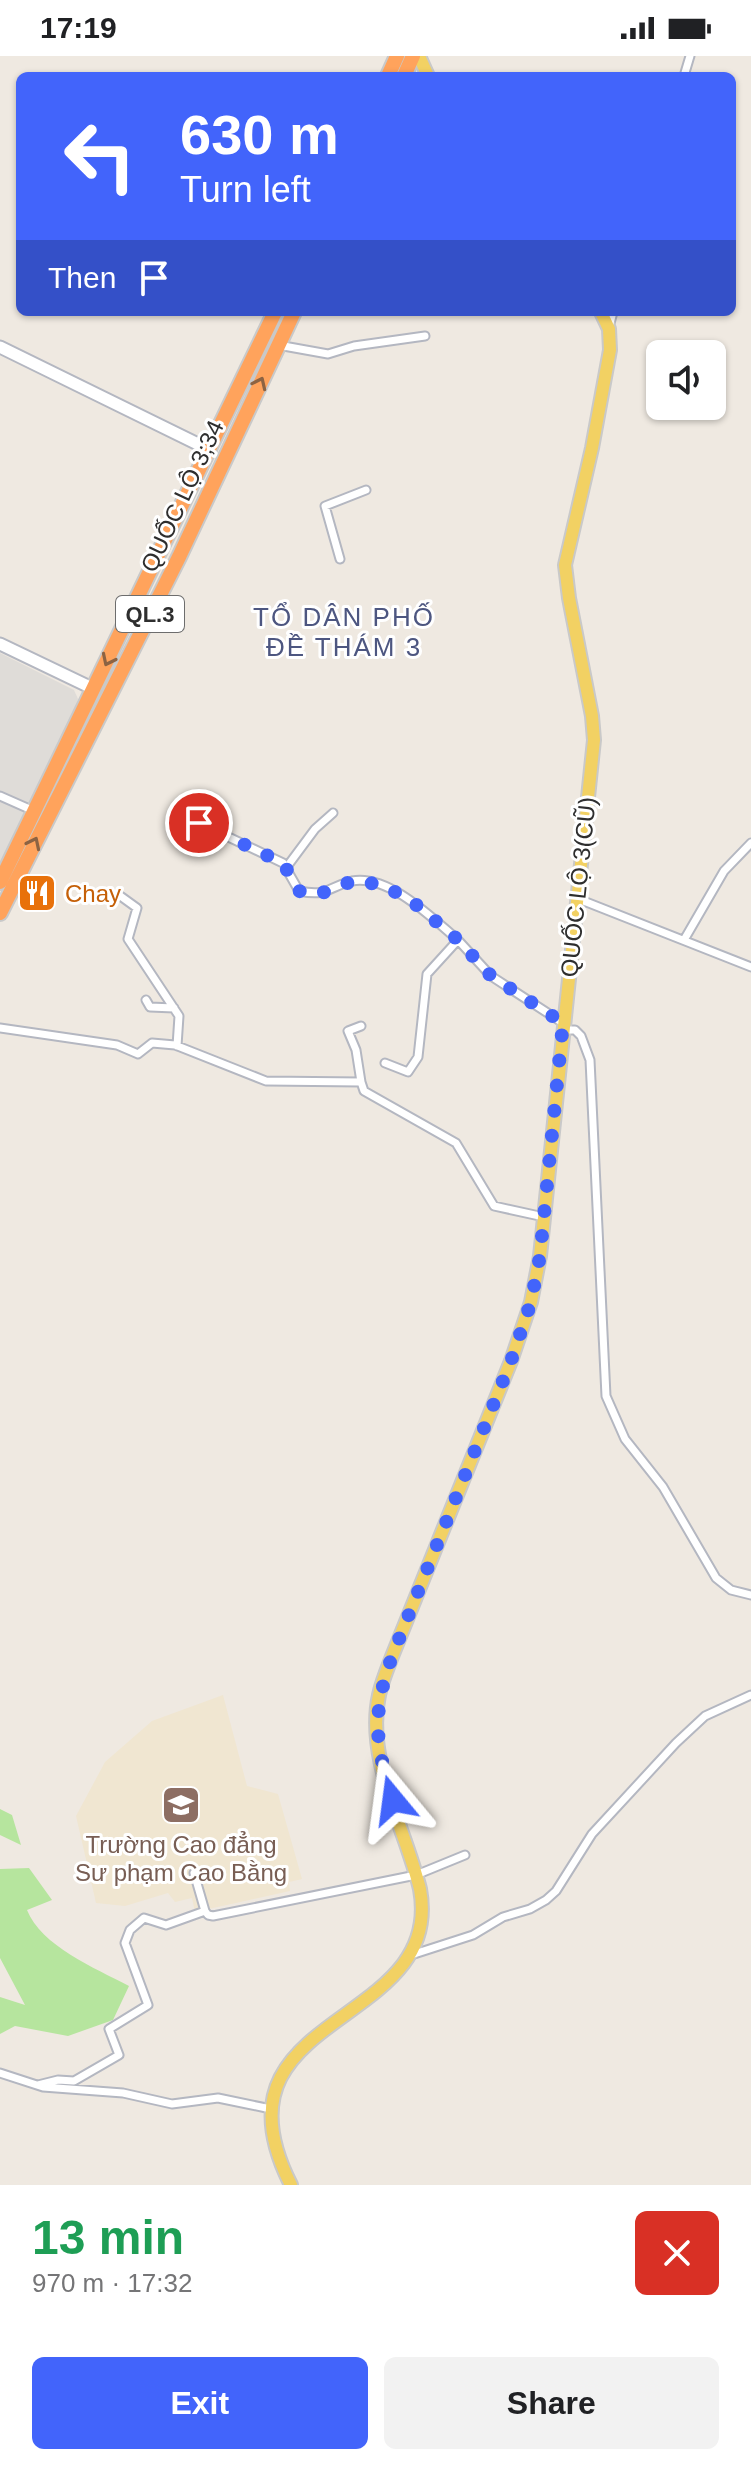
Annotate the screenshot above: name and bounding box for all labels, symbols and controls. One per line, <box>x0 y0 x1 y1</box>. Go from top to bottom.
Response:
text: 17:19 <box>40 11 117 44</box>
text: 630 m <box>180 103 339 166</box>
icon: left <box>48 104 152 208</box>
text: Turn left <box>180 169 311 210</box>
icon: arrive <box>132 256 176 300</box>
text: Then <box>48 261 116 294</box>
map controls <box>646 340 726 420</box>
button: sound <box>646 340 726 420</box>
one-way arrow <box>250 377 266 392</box>
street label: QUỐC LỘ 3;34 <box>135 416 229 576</box>
road number: QL.3 <box>116 596 184 632</box>
district label: TỔ DÂN PHỐ ĐỀ THÁM 3 <box>253 602 435 662</box>
one-way arrow <box>102 652 118 666</box>
pin <box>165 789 233 857</box>
street label: QUỐC LỘ 3(CŨ) <box>555 795 601 979</box>
icon: arrive <box>177 801 221 845</box>
one-way arrow <box>24 836 40 851</box>
restaurant icon: Chay <box>16 872 58 914</box>
place label: Chay <box>65 880 121 907</box>
position arrow <box>351 1758 435 1842</box>
school or university icon: Trường Cao đẳng Sư phạm Cao Bằng <box>160 1784 202 1826</box>
place label: Trường Cao đẳng Sư phạm Cao Bằng <box>75 1830 287 1886</box>
text: 13 min <box>32 2211 184 2264</box>
button: close <box>635 2211 719 2295</box>
text: 970 m · 17:32 <box>32 2268 192 2298</box>
button: Exit <box>32 2357 368 2449</box>
button: Share <box>384 2357 719 2449</box>

